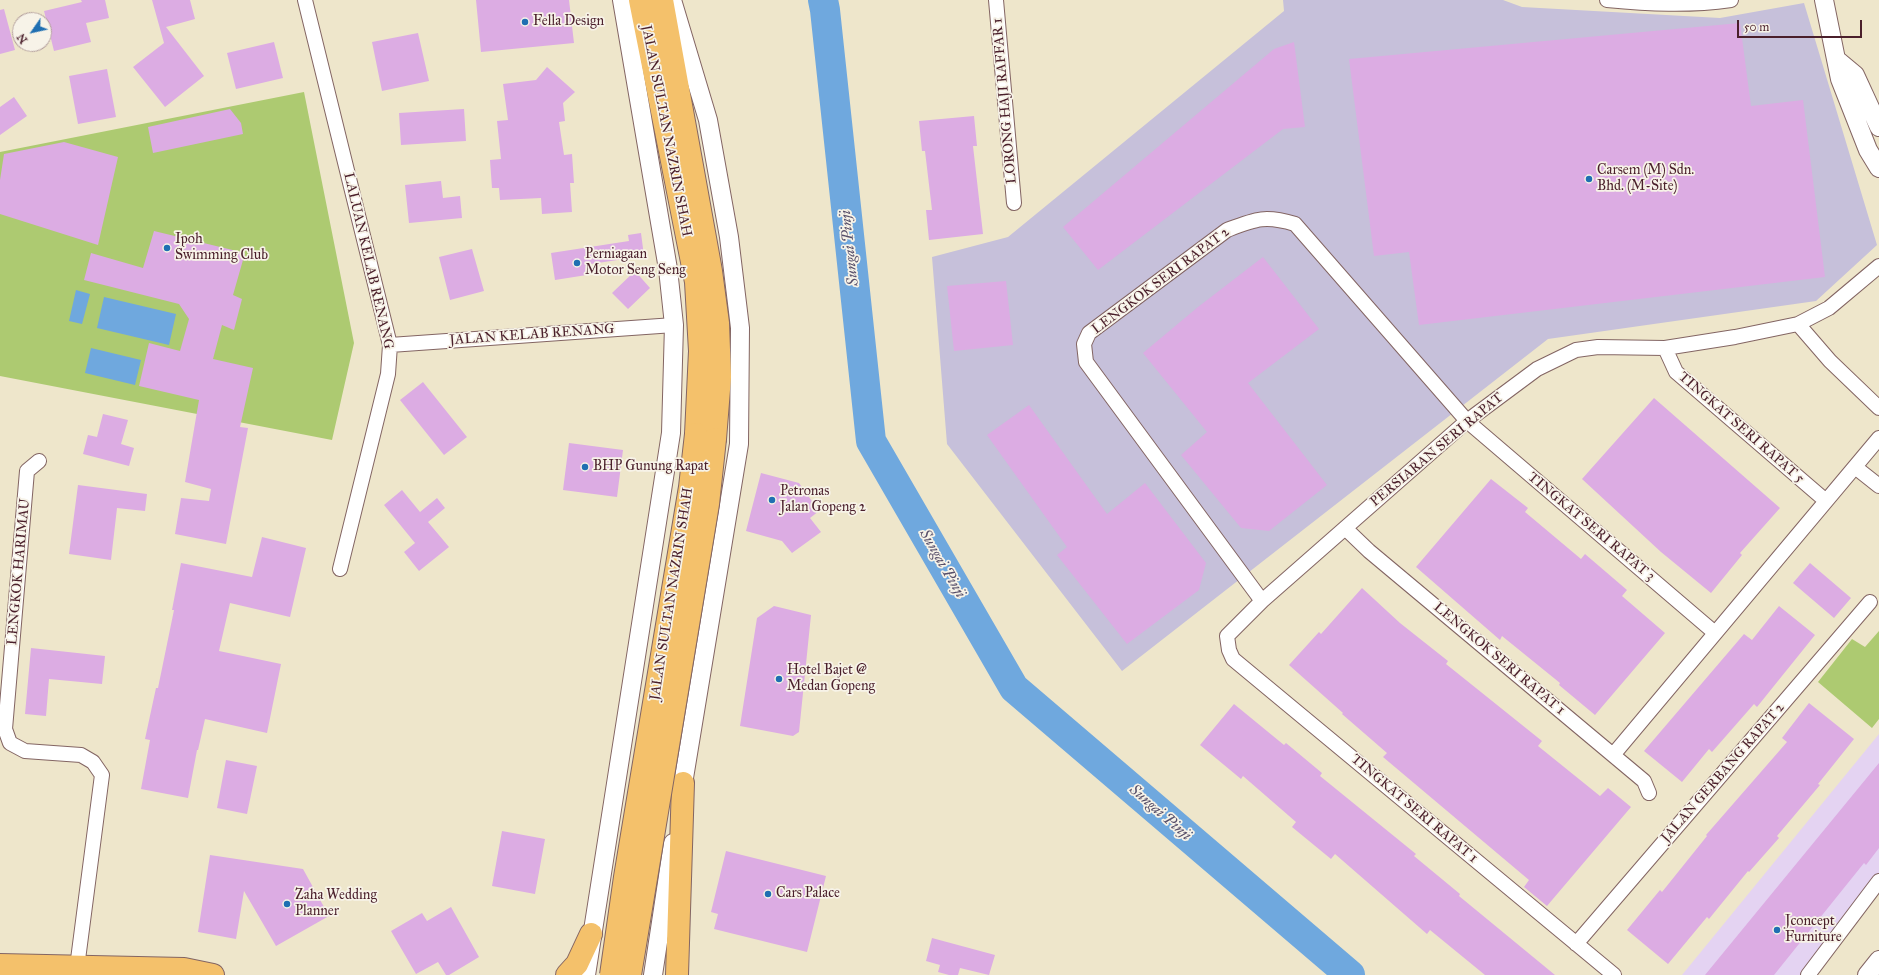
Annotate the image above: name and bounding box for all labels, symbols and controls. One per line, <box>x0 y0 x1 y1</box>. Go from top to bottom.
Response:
north arrow <box>12 12 52 52</box>
scale bar <box>1739 12 1864 38</box>
place label: Fella Design <box>533 14 604 30</box>
marker: Fella Design <box>520 17 530 27</box>
street label: LORONG HAJI RAFFAR 1 <box>989 17 1021 185</box>
text: 50 m <box>1744 20 1769 34</box>
street label: JALAN SULTAN NAZRIN SHAH <box>637 24 695 238</box>
text: N <box>14 31 30 46</box>
place label: Carsem (M) Sdn. Bhd. (M-Site) <box>1597 163 1694 196</box>
street label: LALUAN KELAB RENANG <box>340 171 396 351</box>
marker: Carsem (M) Sdn. Bhd. (M-Site) <box>1584 174 1594 184</box>
water label: Sungai Pinji <box>837 209 863 287</box>
street label: LENGKOK SERI RAPAT 2 <box>1089 224 1233 338</box>
place label: Ipoh Swimming Club <box>175 232 268 264</box>
marker: Ipoh Swimming Club <box>162 243 172 253</box>
place label: Perniagaan Motor Seng Seng <box>585 247 686 280</box>
marker: Perniagaan Motor Seng Seng <box>572 258 582 268</box>
street label: JALAN KELAB RENANG <box>449 321 615 349</box>
street label: TINGKAT SERI RAPAT 5 <box>1675 369 1807 487</box>
street label: PERSIARAN SERI RAPAT <box>1367 390 1507 510</box>
place label: BHP Gunung Rapat <box>593 459 709 475</box>
marker: BHP Gunung Rapat <box>580 462 590 472</box>
street label: TINGKAT SERI RAPAT 3 <box>1524 469 1658 585</box>
place label: Petronas Jalan Gopeng 2 <box>780 484 866 516</box>
street label: JALAN SULTAN NAZRIN SHAH <box>647 486 697 702</box>
marker: Petronas Jalan Gopeng 2 <box>767 495 777 505</box>
street label: LENGKOK HARIMAU <box>4 498 34 646</box>
water label: Sungai Pinji <box>915 526 969 602</box>
street label: LENGKOK SERI RAPAT 1 <box>1430 599 1568 719</box>
place label: Hotel Bajet @ Medan Gopeng <box>787 663 875 696</box>
marker: Hotel Bajet @ Medan Gopeng <box>774 674 784 684</box>
street label: JALAN GERBANG RAPAT 2 <box>1658 700 1788 846</box>
street label: TINGKAT SERI RAPAT 1 <box>1347 751 1481 867</box>
water label: Sungai Pinji <box>1125 781 1195 845</box>
place label: Cars Palace <box>776 886 840 902</box>
place label: Zaha Wedding Planner <box>295 888 377 920</box>
marker: Cars Palace <box>763 889 773 899</box>
marker: Zaha Wedding Planner <box>282 899 292 909</box>
place label: Jconcept Furniture <box>1785 914 1841 946</box>
marker: Jconcept Furniture <box>1772 925 1782 935</box>

